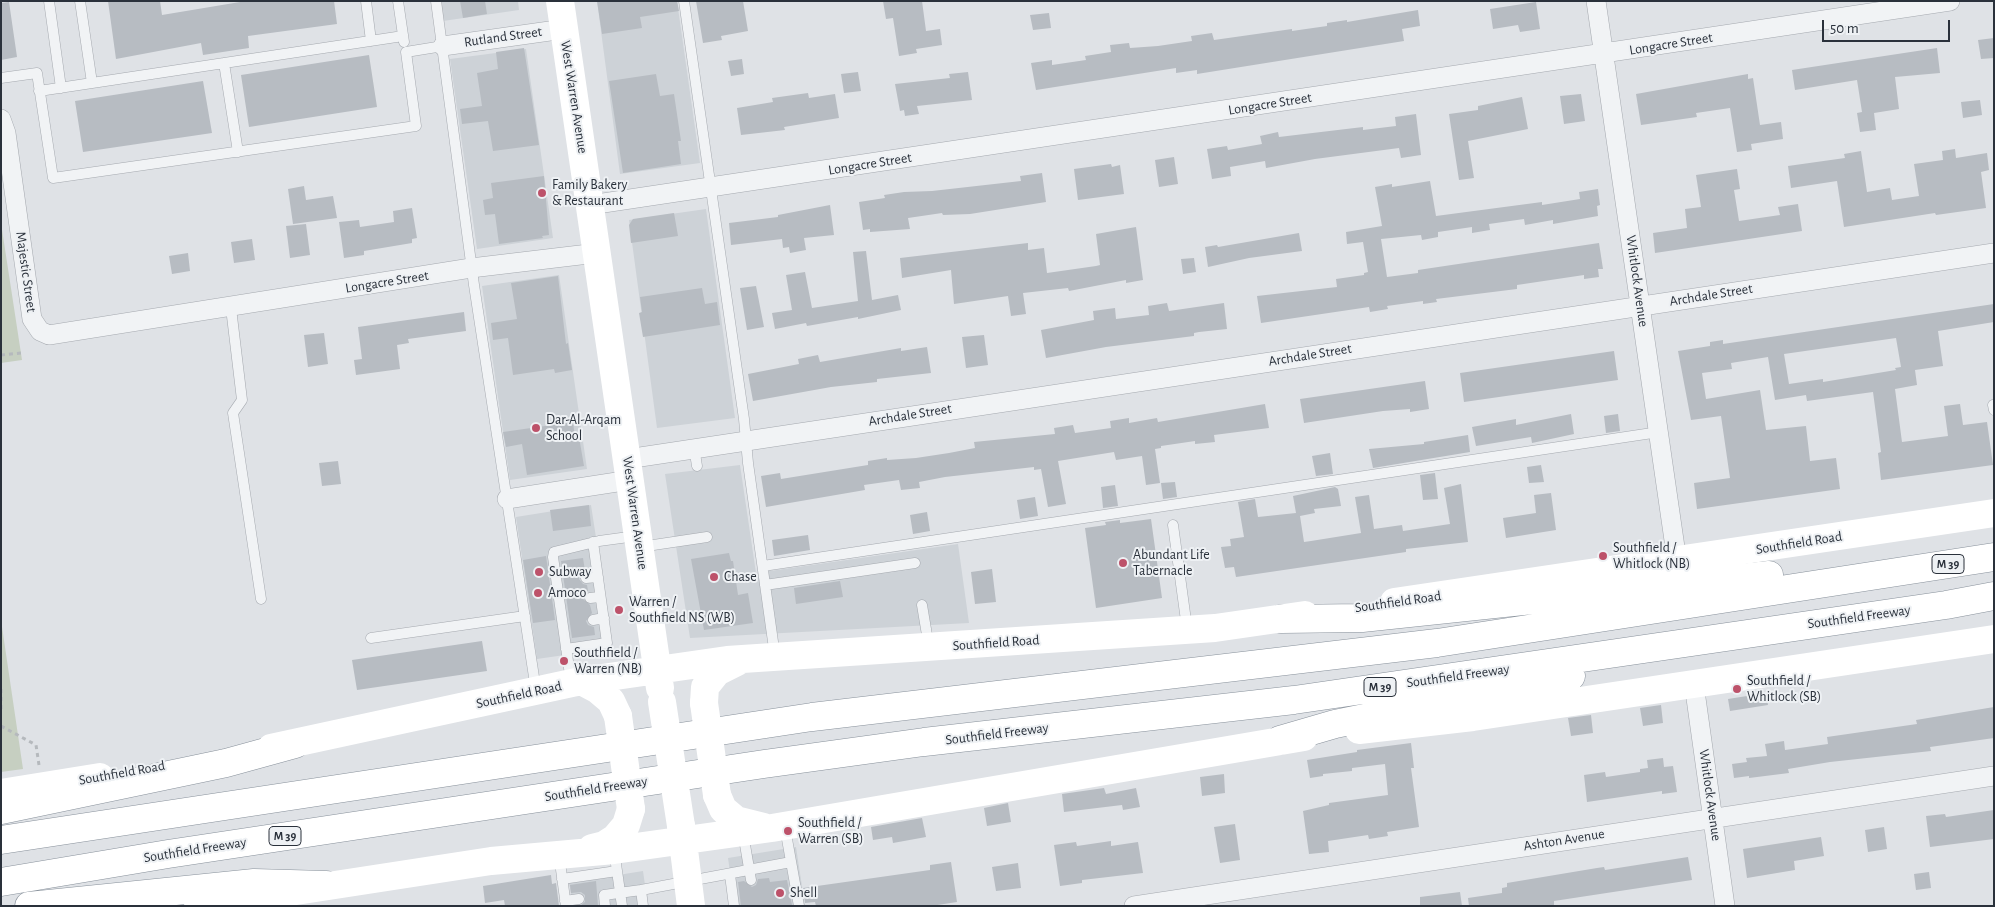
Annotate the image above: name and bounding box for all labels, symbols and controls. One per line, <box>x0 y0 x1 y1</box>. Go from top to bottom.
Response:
scale bar <box>1825 10 1952 42</box>
text: 50 m <box>1830 21 1859 36</box>
street label: Rutland Street <box>463 23 543 51</box>
street label: Longacre Street <box>1628 29 1714 59</box>
street label: West Warren Avenue <box>557 39 591 155</box>
street label: Longacre Street <box>1227 89 1313 119</box>
street label: Longacre Street <box>827 149 913 179</box>
place label: Family Bakery & Restaurant <box>552 177 628 210</box>
marker: Family Bakery & Restaurant <box>536 187 548 199</box>
street label: Majestic Street <box>12 231 40 313</box>
street label: Whitlock Avenue <box>1622 234 1652 328</box>
street label: Longacre Street <box>344 267 430 297</box>
street label: Archdale Street <box>1668 280 1754 310</box>
street label: Archdale Street <box>1267 340 1353 370</box>
street label: Archdale Street <box>867 400 953 430</box>
place label: Dar-Al-Arqam School <box>546 412 621 444</box>
marker: Dar-Al-Arqam School <box>530 422 542 434</box>
street label: West Warren Avenue <box>619 455 651 571</box>
street label: Southfield Road <box>1755 528 1843 558</box>
place label: Southfield / Whitlock (NB) <box>1613 540 1690 572</box>
place label: Abundant Life Tabernacle <box>1133 547 1210 580</box>
marker: Southfield / Whitlock (NB) <box>1597 550 1609 562</box>
road number: M 39 <box>1932 554 1964 574</box>
marker: Abundant Life Tabernacle <box>1117 557 1129 569</box>
place label: Subway <box>549 564 591 580</box>
marker: Subway <box>533 566 545 578</box>
place label: Chase <box>724 569 757 585</box>
marker: Chase <box>708 571 720 583</box>
place label: Amoco <box>548 585 586 601</box>
marker: Amoco <box>532 587 544 599</box>
street label: Southfield Road <box>1354 588 1442 616</box>
place label: Warren / Southfield NS (WB) <box>629 594 735 626</box>
street label: Southfield Freeway <box>1807 601 1911 633</box>
marker: Warren / Southfield NS (WB) <box>613 604 625 616</box>
street label: Southfield Road <box>952 632 1040 654</box>
place label: Southfield / Warren (NB) <box>574 645 642 678</box>
marker: Southfield / Warren (NB) <box>558 655 570 667</box>
street label: Southfield Freeway <box>1406 660 1510 692</box>
place label: Southfield / Whitlock (SB) <box>1747 673 1821 706</box>
street label: Southfield Road <box>475 678 563 712</box>
road number: M 39 <box>1364 678 1396 696</box>
marker: Southfield / Whitlock (SB) <box>1731 683 1743 695</box>
street label: Southfield Freeway <box>945 719 1049 749</box>
street label: Whitlock Avenue <box>1695 748 1725 842</box>
street label: Southfield Road <box>78 757 166 789</box>
street label: Southfield Freeway <box>544 773 648 805</box>
place label: Southfield / Warren (SB) <box>798 815 864 848</box>
marker: Southfield / Warren (SB) <box>782 825 794 837</box>
street label: Ashton Avenue <box>1522 825 1606 855</box>
road number: M 39 <box>269 826 301 846</box>
street label: Southfield Freeway <box>143 834 247 866</box>
place label: Shell <box>790 885 817 901</box>
marker: Shell <box>774 887 786 899</box>

